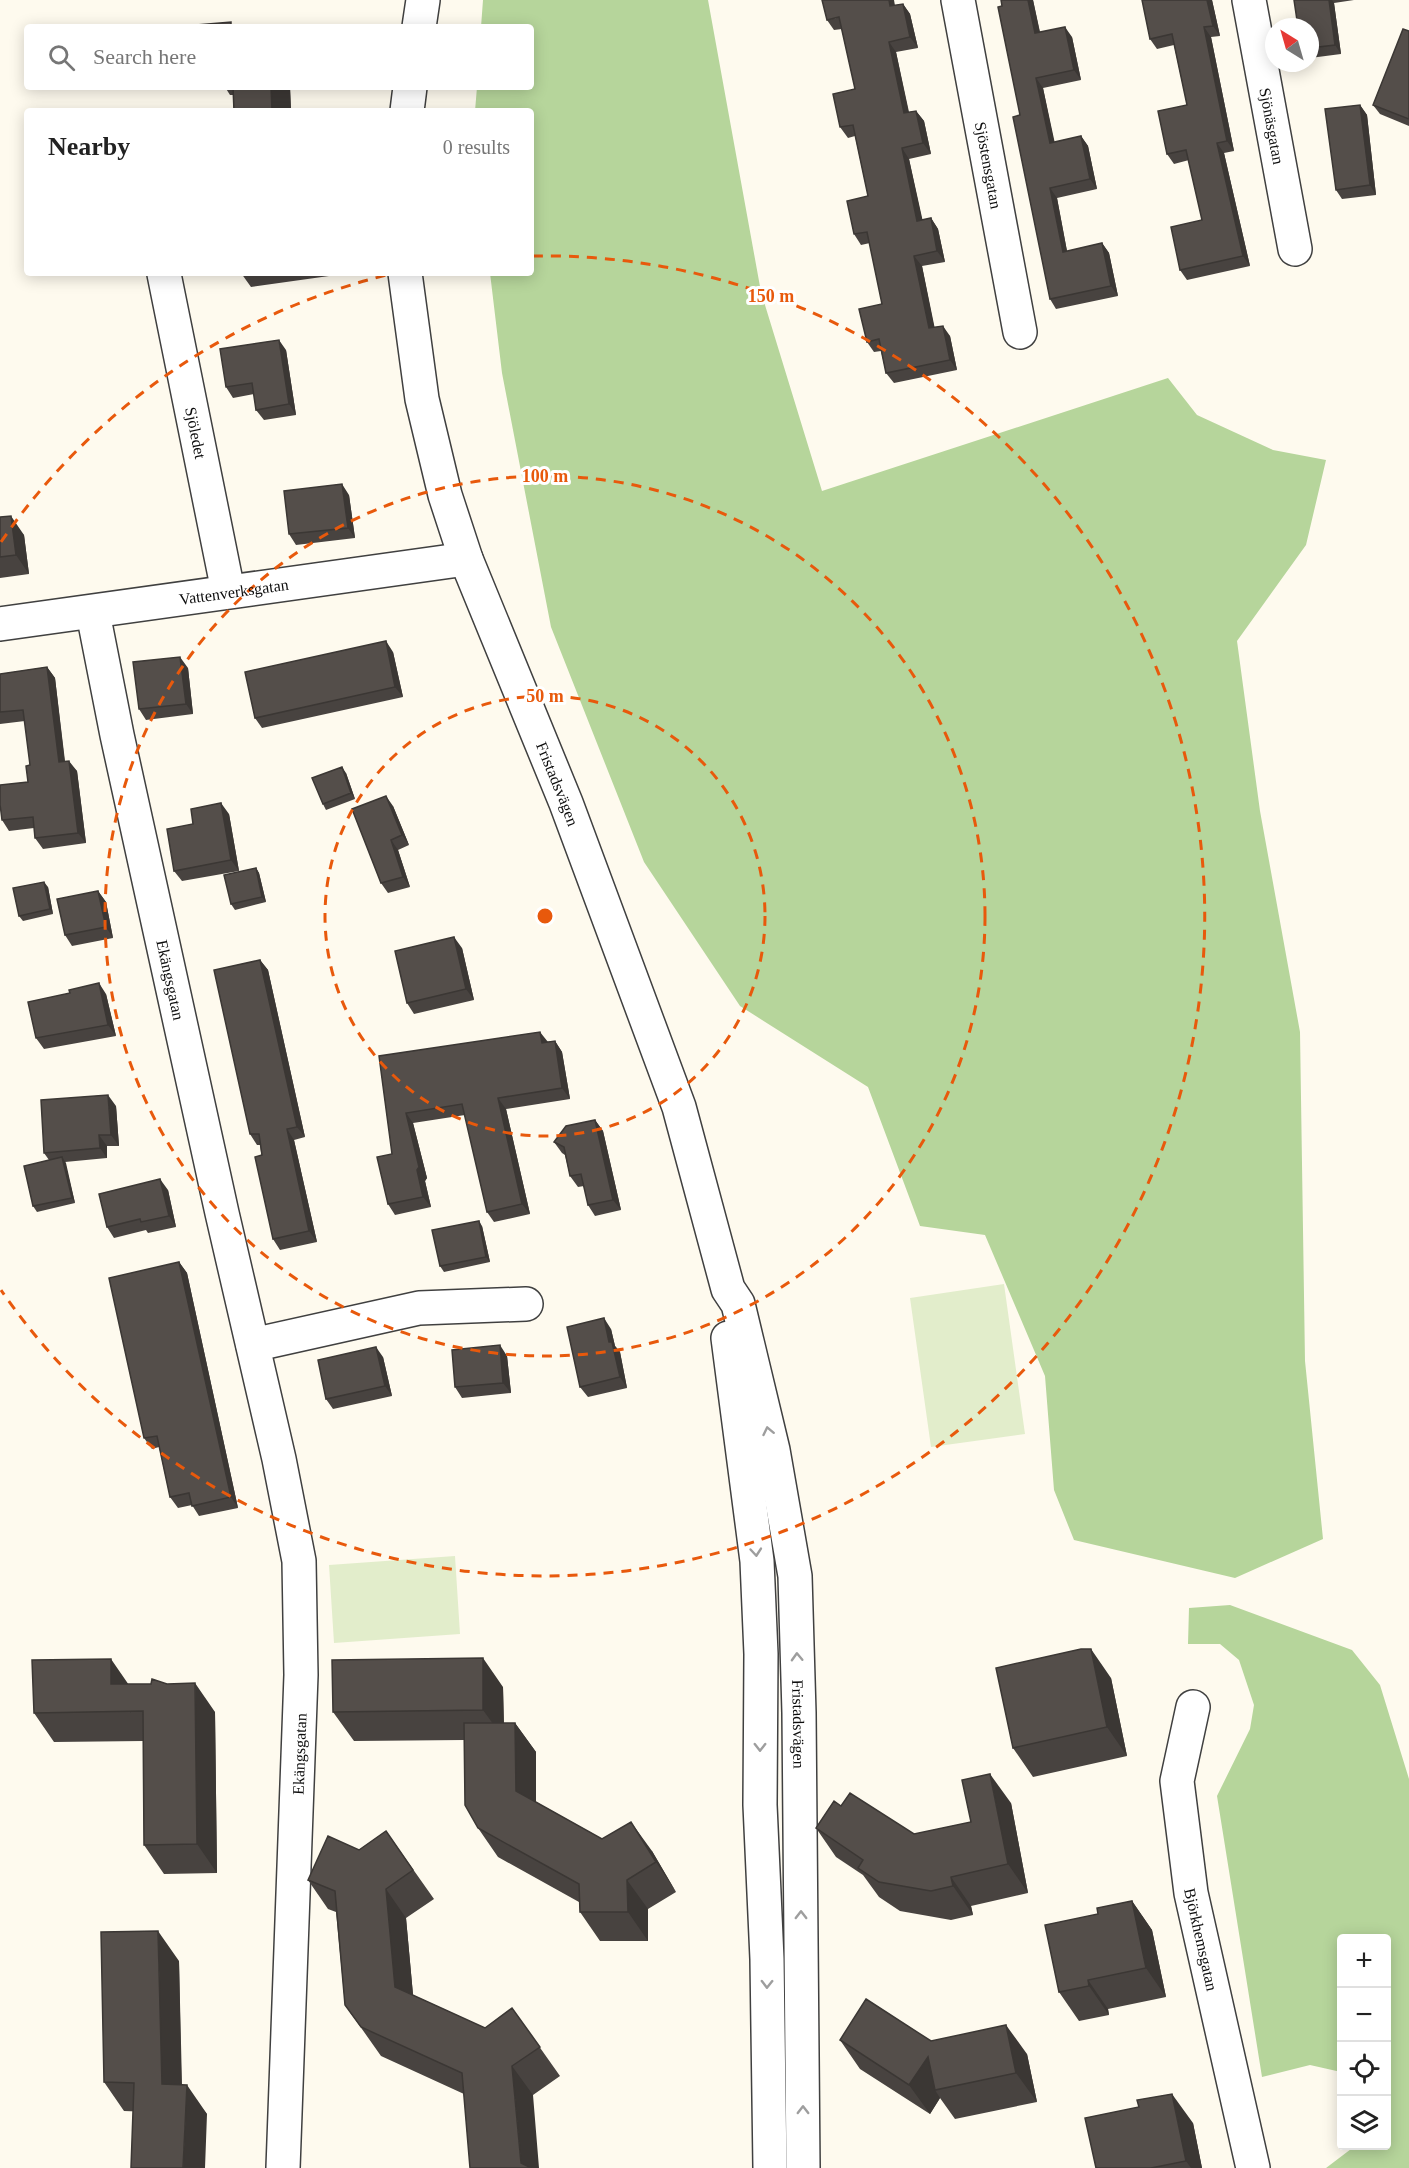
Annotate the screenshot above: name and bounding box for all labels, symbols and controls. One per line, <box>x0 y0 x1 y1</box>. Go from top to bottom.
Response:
north arrow <box>1265 18 1319 72</box>
search box <box>24 24 534 90</box>
icon: search <box>45 41 78 74</box>
text: Search here <box>93 44 196 69</box>
street label: Sjönäsgatan <box>1256 86 1287 166</box>
street label: Sjöstensgatan <box>972 120 1005 210</box>
text: Nearby <box>48 132 130 161</box>
text: 0 results <box>443 136 510 158</box>
text: 150 m <box>748 286 794 306</box>
street label: Sjöledet <box>182 405 209 461</box>
text: 100 m <box>522 466 568 486</box>
street label: Vattenverksgatan <box>178 576 290 608</box>
text: 50 m <box>526 686 564 706</box>
street label: Fristadsvägen <box>533 739 582 828</box>
centre of rings <box>535 906 555 926</box>
street label: Ekängsgatan <box>153 938 187 1022</box>
one-way arrow <box>763 1426 776 1436</box>
one-way arrow <box>749 1548 762 1557</box>
one-way arrow <box>791 1652 804 1661</box>
street label: Fristadsvägen <box>789 1679 807 1769</box>
street label: Ekängsgatan <box>290 1713 310 1795</box>
one-way arrow <box>754 1742 767 1751</box>
street label: Björkhemsgatan <box>1181 1886 1221 1992</box>
one-way arrow <box>795 1910 807 1919</box>
map controls <box>1337 1934 1391 2150</box>
button: + <box>1337 1934 1391 1988</box>
one-way arrow <box>761 1979 773 1988</box>
button: − <box>1337 1988 1391 2042</box>
button: locate <box>1337 2042 1391 2096</box>
button: layers <box>1337 2096 1391 2150</box>
one-way arrow <box>797 2105 809 2114</box>

